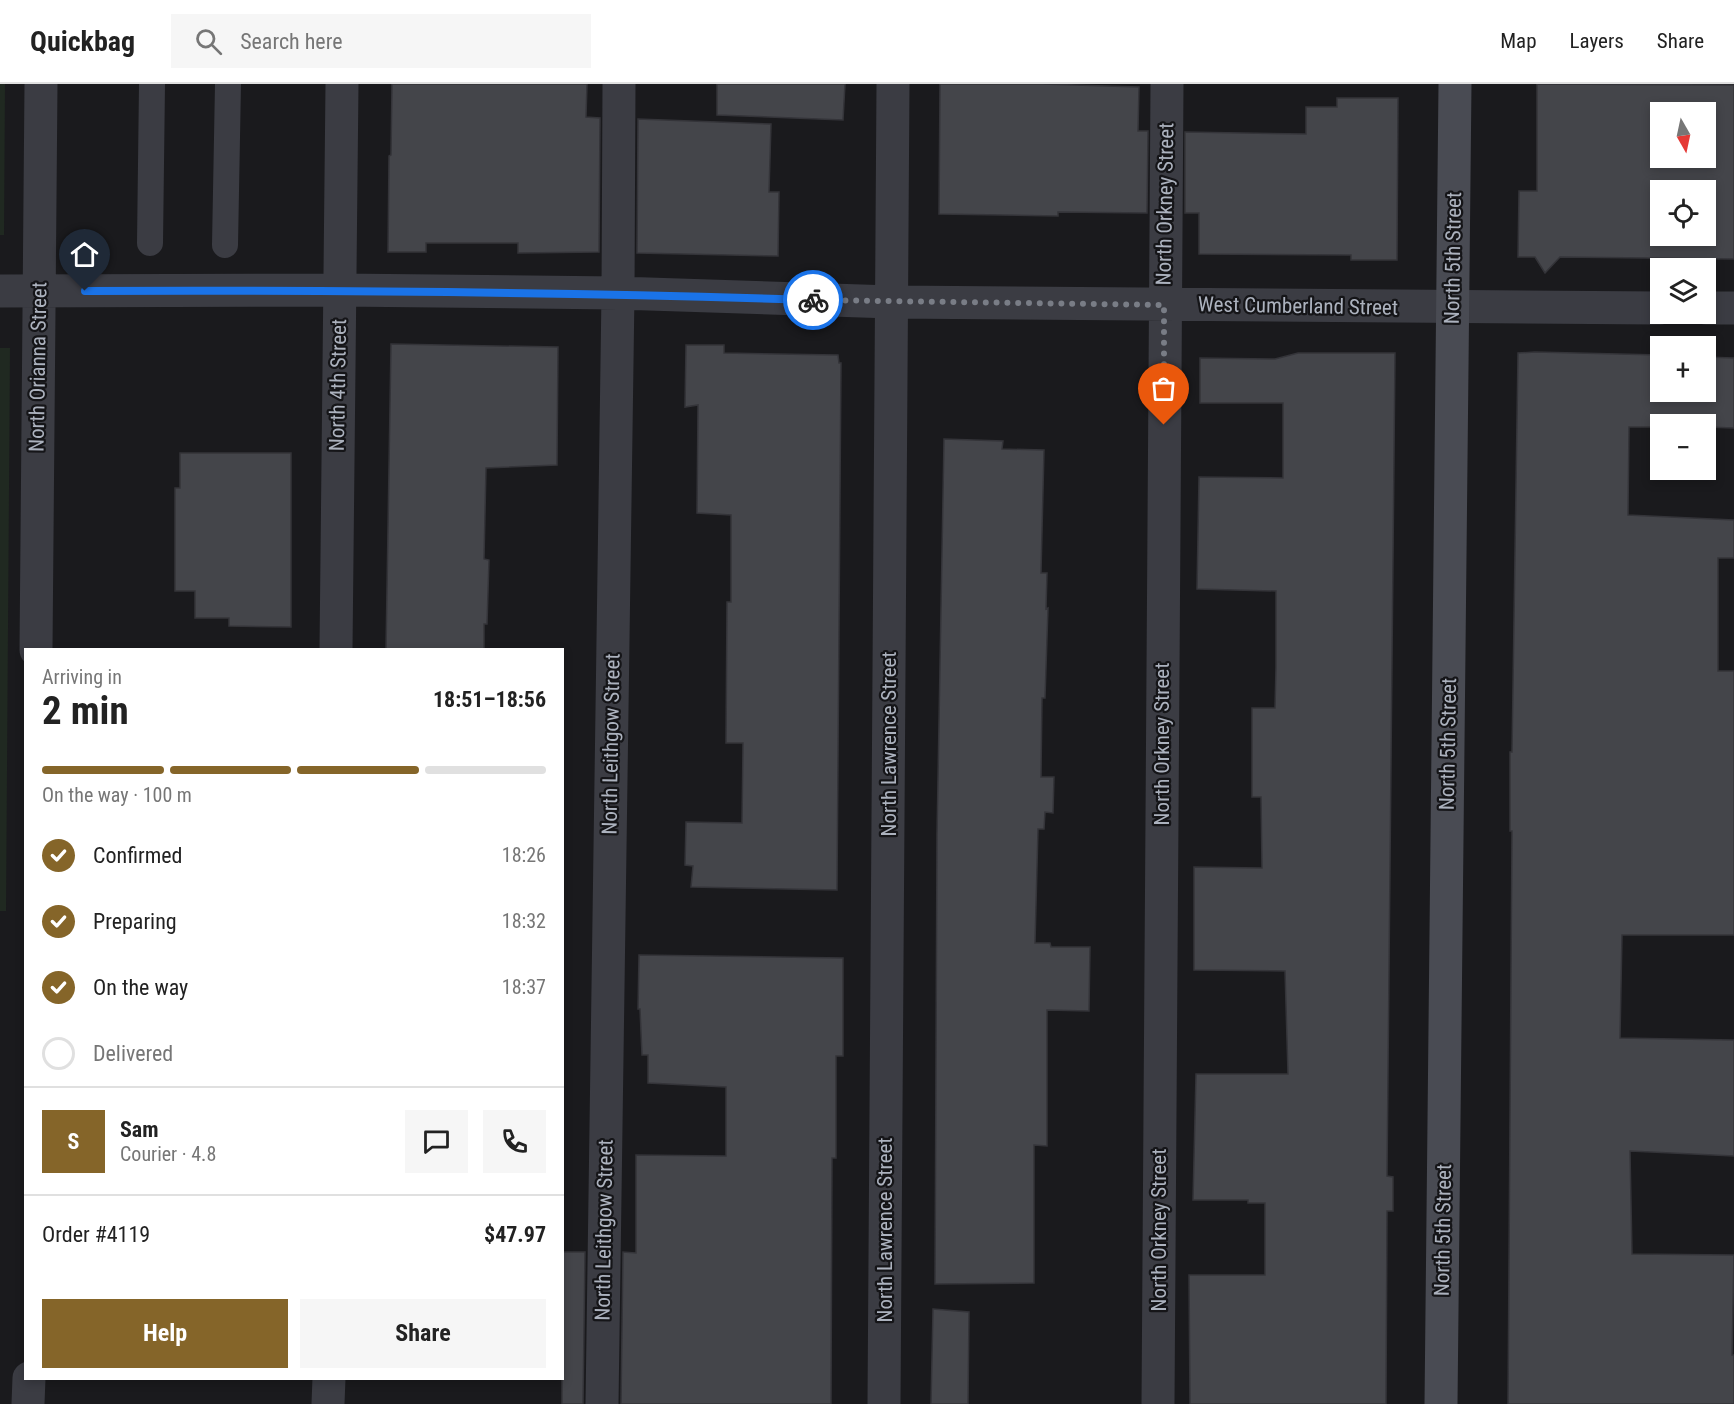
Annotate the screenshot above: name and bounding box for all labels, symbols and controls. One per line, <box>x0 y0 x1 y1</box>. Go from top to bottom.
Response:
search box <box>171 14 591 68</box>
text: Quickbag <box>30 25 135 58</box>
icon: search <box>192 25 225 58</box>
text: Search here <box>240 29 342 54</box>
text: Map <box>1500 29 1537 53</box>
text: Layers <box>1570 29 1624 53</box>
text: Share <box>1657 29 1704 53</box>
north arrow <box>1650 102 1716 168</box>
map controls <box>1650 102 1716 480</box>
street label: North Orkney Street <box>1152 122 1178 286</box>
button: locate <box>1650 180 1716 246</box>
street label: North 5th Street <box>1440 192 1466 324</box>
pin <box>59 229 110 291</box>
icon: home <box>68 238 101 271</box>
button: layers <box>1650 258 1716 324</box>
courier <box>783 270 843 330</box>
street label: North Orianna Street <box>25 282 51 452</box>
icon: bike <box>797 284 830 317</box>
street label: West Cumberland Street <box>1198 292 1398 320</box>
street label: North 4th Street <box>325 319 351 451</box>
button: + <box>1650 336 1716 402</box>
pin <box>1138 363 1189 425</box>
icon: bag <box>1147 372 1180 405</box>
button: − <box>1650 414 1716 480</box>
street label: North Lawrence Street <box>877 651 901 837</box>
street label: North Leithgow Street <box>597 653 625 835</box>
street label: North Orkney Street <box>1150 663 1174 825</box>
text: Arriving in <box>42 665 122 689</box>
street label: North 5th Street <box>1435 678 1461 810</box>
text: 18:51–18:56 <box>433 687 546 712</box>
text: 2 min <box>42 688 129 734</box>
text: On the way · 100 m <box>42 783 192 807</box>
icon: check <box>42 839 75 872</box>
text: Confirmed <box>93 843 182 868</box>
text: 18:26 <box>502 843 546 867</box>
icon: check <box>42 905 75 938</box>
text: Preparing <box>93 909 177 934</box>
text: 18:32 <box>502 909 546 933</box>
icon: check <box>42 971 75 1004</box>
text: On the way <box>93 975 188 1000</box>
text: 18:37 <box>502 975 546 999</box>
text: Delivered <box>93 1041 173 1066</box>
button: chat <box>405 1110 468 1173</box>
button: phone <box>483 1110 546 1173</box>
text: Sam <box>120 1117 159 1142</box>
text: S <box>68 1129 79 1154</box>
street label: North Lawrence Street <box>873 1137 897 1323</box>
street label: North Leithgow Street <box>590 1139 618 1321</box>
text: Courier · 4.8 <box>120 1142 216 1166</box>
street label: North Orkney Street <box>1147 1149 1171 1311</box>
street label: North 5th Street <box>1430 1164 1456 1296</box>
text: Order #4119 <box>42 1222 150 1247</box>
text: $47.97 <box>484 1222 546 1247</box>
button: Help <box>42 1299 288 1368</box>
button: Share <box>300 1299 546 1368</box>

